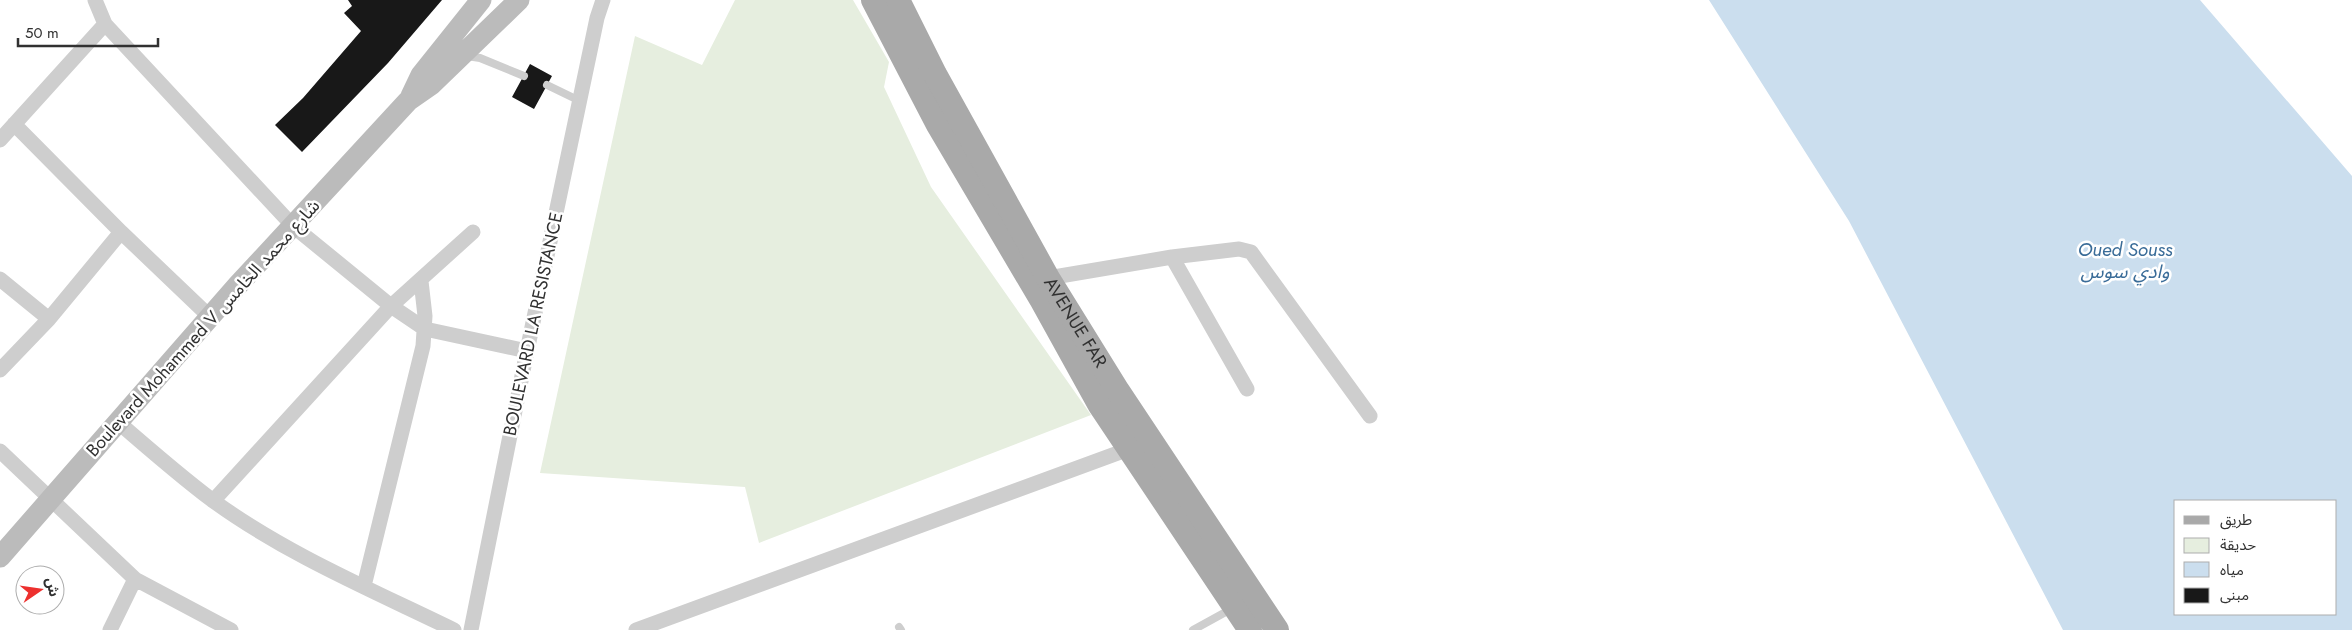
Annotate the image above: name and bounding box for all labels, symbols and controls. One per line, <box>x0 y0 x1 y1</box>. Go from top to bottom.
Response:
scale bar <box>18 15 158 47</box>
text: 50 m <box>25 22 59 44</box>
street label: Boulevard Mohammed V شارع محمد الخامس <box>80 194 327 463</box>
street label: BOULEVARD LA RESISTANCE <box>497 210 569 438</box>
water label: Oued Souss وادي سوس <box>2078 236 2173 286</box>
street label: AVENUE FAR <box>1037 272 1113 373</box>
legend <box>2174 500 2337 615</box>
text: طريق <box>2220 509 2252 531</box>
text: حديقة <box>2220 534 2256 556</box>
text: مياه <box>2220 559 2244 581</box>
north arrow <box>15 565 65 615</box>
text: ش <box>41 575 65 599</box>
text: مبنى <box>2220 584 2249 606</box>

